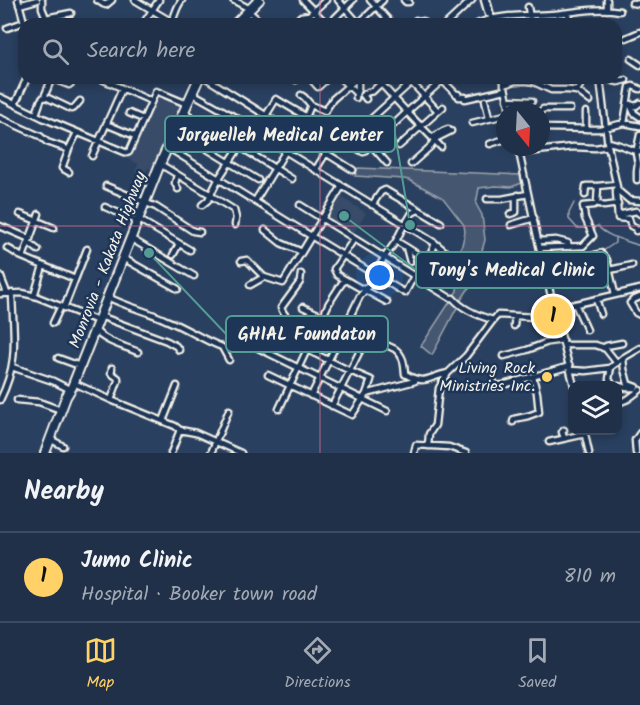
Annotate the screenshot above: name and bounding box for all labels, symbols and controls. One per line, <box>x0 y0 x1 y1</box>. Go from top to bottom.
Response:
search box <box>18 18 622 84</box>
text: Search here <box>87 34 195 69</box>
icon: search <box>39 35 72 68</box>
north arrow <box>496 102 550 156</box>
callout: Jorquelleh Medical Center <box>165 116 395 152</box>
text: Jorquelleh Medical Center <box>177 122 384 151</box>
street label: Monrovia - Kakata Highway <box>63 167 153 352</box>
callout: Tony's Medical Clinic <box>416 252 608 288</box>
text: Tony's Medical Clinic <box>428 257 596 286</box>
your location <box>365 261 394 290</box>
pin: 1 <box>534 294 572 338</box>
callout: GHIAL Foundaton <box>226 316 388 352</box>
text: GHIAL Foundaton <box>238 321 376 350</box>
place label: Living Rock Ministries Inc. <box>439 356 535 399</box>
marker: Living Rock Ministries Inc. <box>540 370 554 384</box>
map controls <box>568 381 622 435</box>
button: layers <box>568 381 622 435</box>
text: Nearby <box>24 471 104 513</box>
text: Jumo Clinic <box>81 544 193 579</box>
text: 1 <box>40 561 47 593</box>
text: 810 m <box>564 561 616 593</box>
text: Hospital · Booker town road <box>81 579 317 611</box>
tab: Map <box>84 634 117 695</box>
tab: Directions <box>284 634 351 695</box>
tab: Saved <box>518 634 556 695</box>

